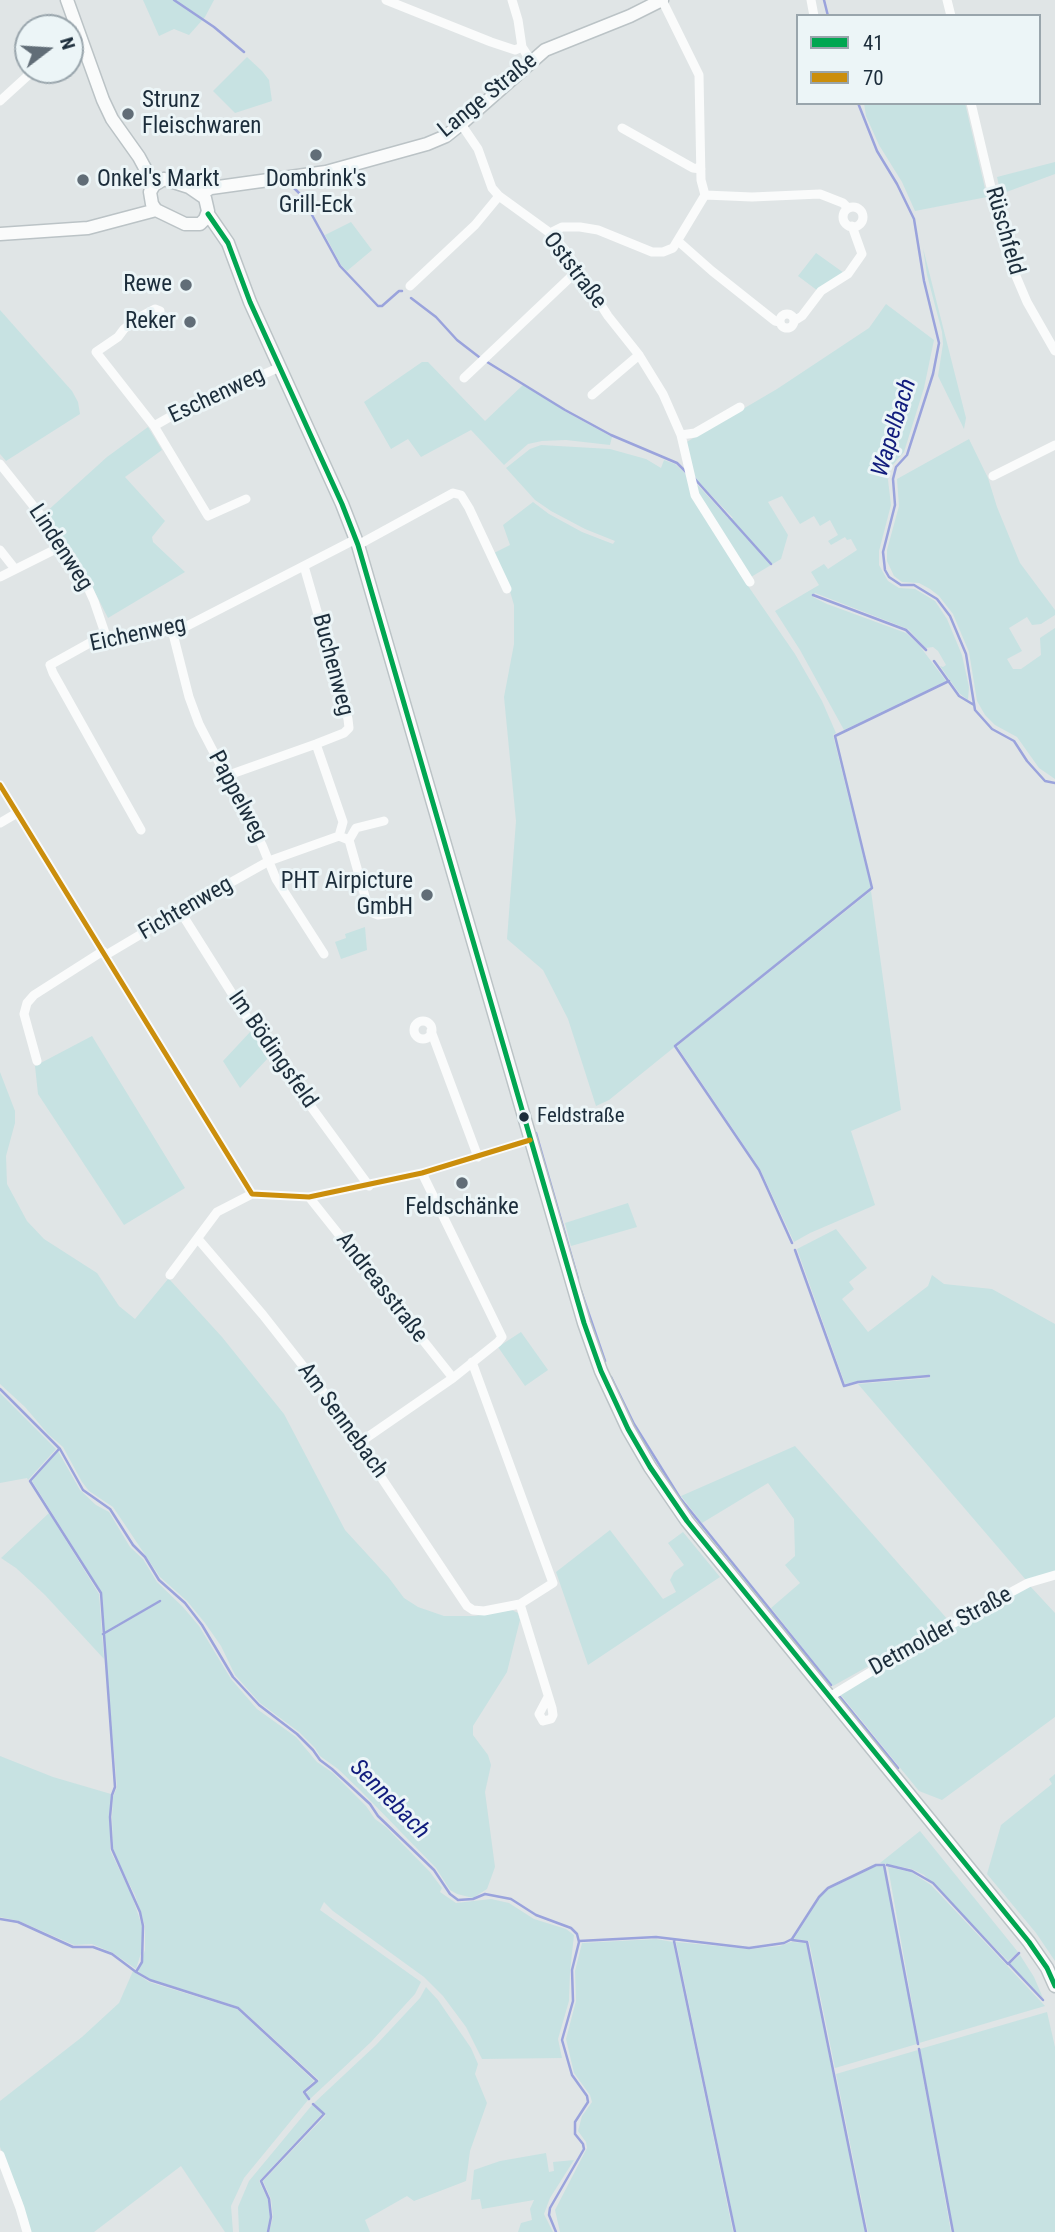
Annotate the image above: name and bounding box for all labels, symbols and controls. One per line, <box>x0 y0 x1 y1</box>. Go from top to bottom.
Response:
north arrow <box>14 14 84 84</box>
legend <box>796 14 1041 105</box>
text: 41 <box>863 31 884 55</box>
text: N <box>55 34 80 52</box>
street label: Lange Straße <box>433 48 543 144</box>
text: 70 <box>863 66 884 90</box>
place label: Strunz Fleischwaren <box>142 87 261 141</box>
marker: Strunz Fleischwaren <box>120 106 136 122</box>
marker: Dombrink's Grill-Eck <box>308 147 324 163</box>
place label: Onkel's Markt <box>97 166 220 194</box>
place label: Dombrink's Grill-Eck <box>266 166 366 220</box>
marker: Onkel's Markt <box>75 172 91 188</box>
street label: Rüschfeld <box>978 184 1030 278</box>
street label: Oststraße <box>536 227 612 315</box>
place label: Rewe <box>123 271 172 299</box>
marker: Rewe <box>178 277 194 293</box>
place label: Reker <box>125 308 176 336</box>
marker: Reker <box>182 314 198 330</box>
street label: Eschenweg <box>165 362 269 430</box>
water label: Wapelbach <box>866 376 924 480</box>
street label: Lindenweg <box>22 499 98 597</box>
street label: Eichenweg <box>87 611 189 659</box>
street label: Buchenweg <box>305 611 359 719</box>
street label: Pappelweg <box>201 747 273 847</box>
place label: PHT Airpicture GmbH <box>281 868 413 922</box>
street label: Fichtenweg <box>134 871 238 947</box>
marker: PHT Airpicture GmbH <box>419 887 435 903</box>
street label: Im Bödingsfeld <box>222 986 322 1114</box>
place label: Feldstraße <box>537 1104 625 1130</box>
marker: Feldstraße <box>517 1110 531 1124</box>
marker: Feldschänke <box>454 1175 470 1191</box>
place label: Feldschänke <box>405 1194 519 1222</box>
street label: Andreasstraße <box>329 1227 433 1349</box>
street label: Am Sennebach <box>291 1358 393 1484</box>
street label: Detmolder Straße <box>865 1582 1017 1682</box>
water label: Sennebach <box>343 1754 435 1846</box>

